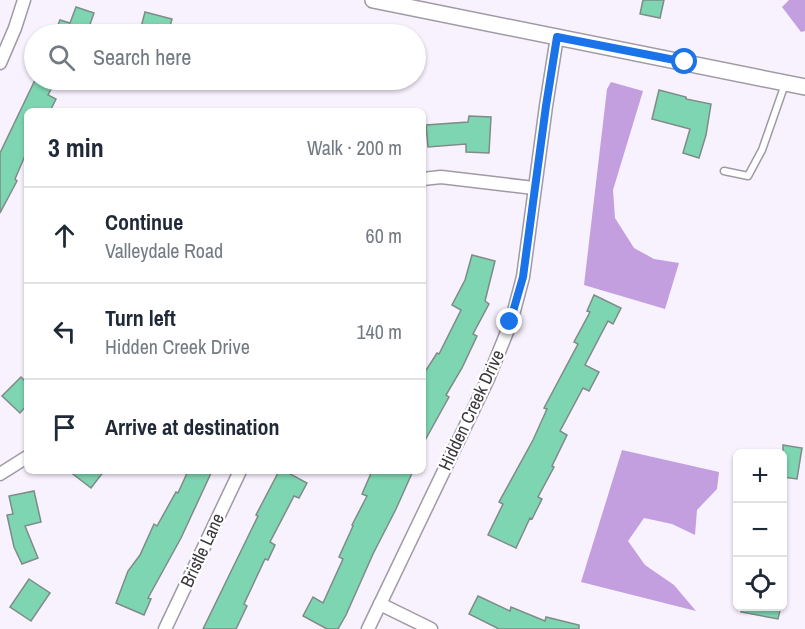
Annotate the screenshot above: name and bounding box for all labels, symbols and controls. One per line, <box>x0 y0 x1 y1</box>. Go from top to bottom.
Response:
search box <box>24 24 426 90</box>
icon: search <box>45 41 78 74</box>
text: Search here <box>93 42 191 72</box>
route start <box>671 48 697 74</box>
text: 3 min <box>48 130 104 165</box>
text: Walk · 200 m <box>307 134 402 161</box>
text: Continue <box>105 207 183 237</box>
icon: ahead <box>48 219 81 252</box>
text: 60 m <box>366 222 402 249</box>
text: Valleydale Road <box>105 237 223 264</box>
text: Turn left <box>105 303 176 333</box>
route end <box>496 308 522 334</box>
icon: left <box>48 315 81 348</box>
text: 140 m <box>356 318 402 345</box>
text: Hidden Creek Drive <box>105 333 250 360</box>
street label: Hidden Creek Drive <box>432 346 510 474</box>
icon: arrive <box>48 411 81 444</box>
text: Arrive at destination <box>105 412 279 442</box>
map controls <box>733 449 787 611</box>
button: + <box>733 449 787 503</box>
button: − <box>733 503 787 557</box>
street label: Bristle Lane <box>174 509 230 591</box>
button: locate <box>733 557 787 611</box>

